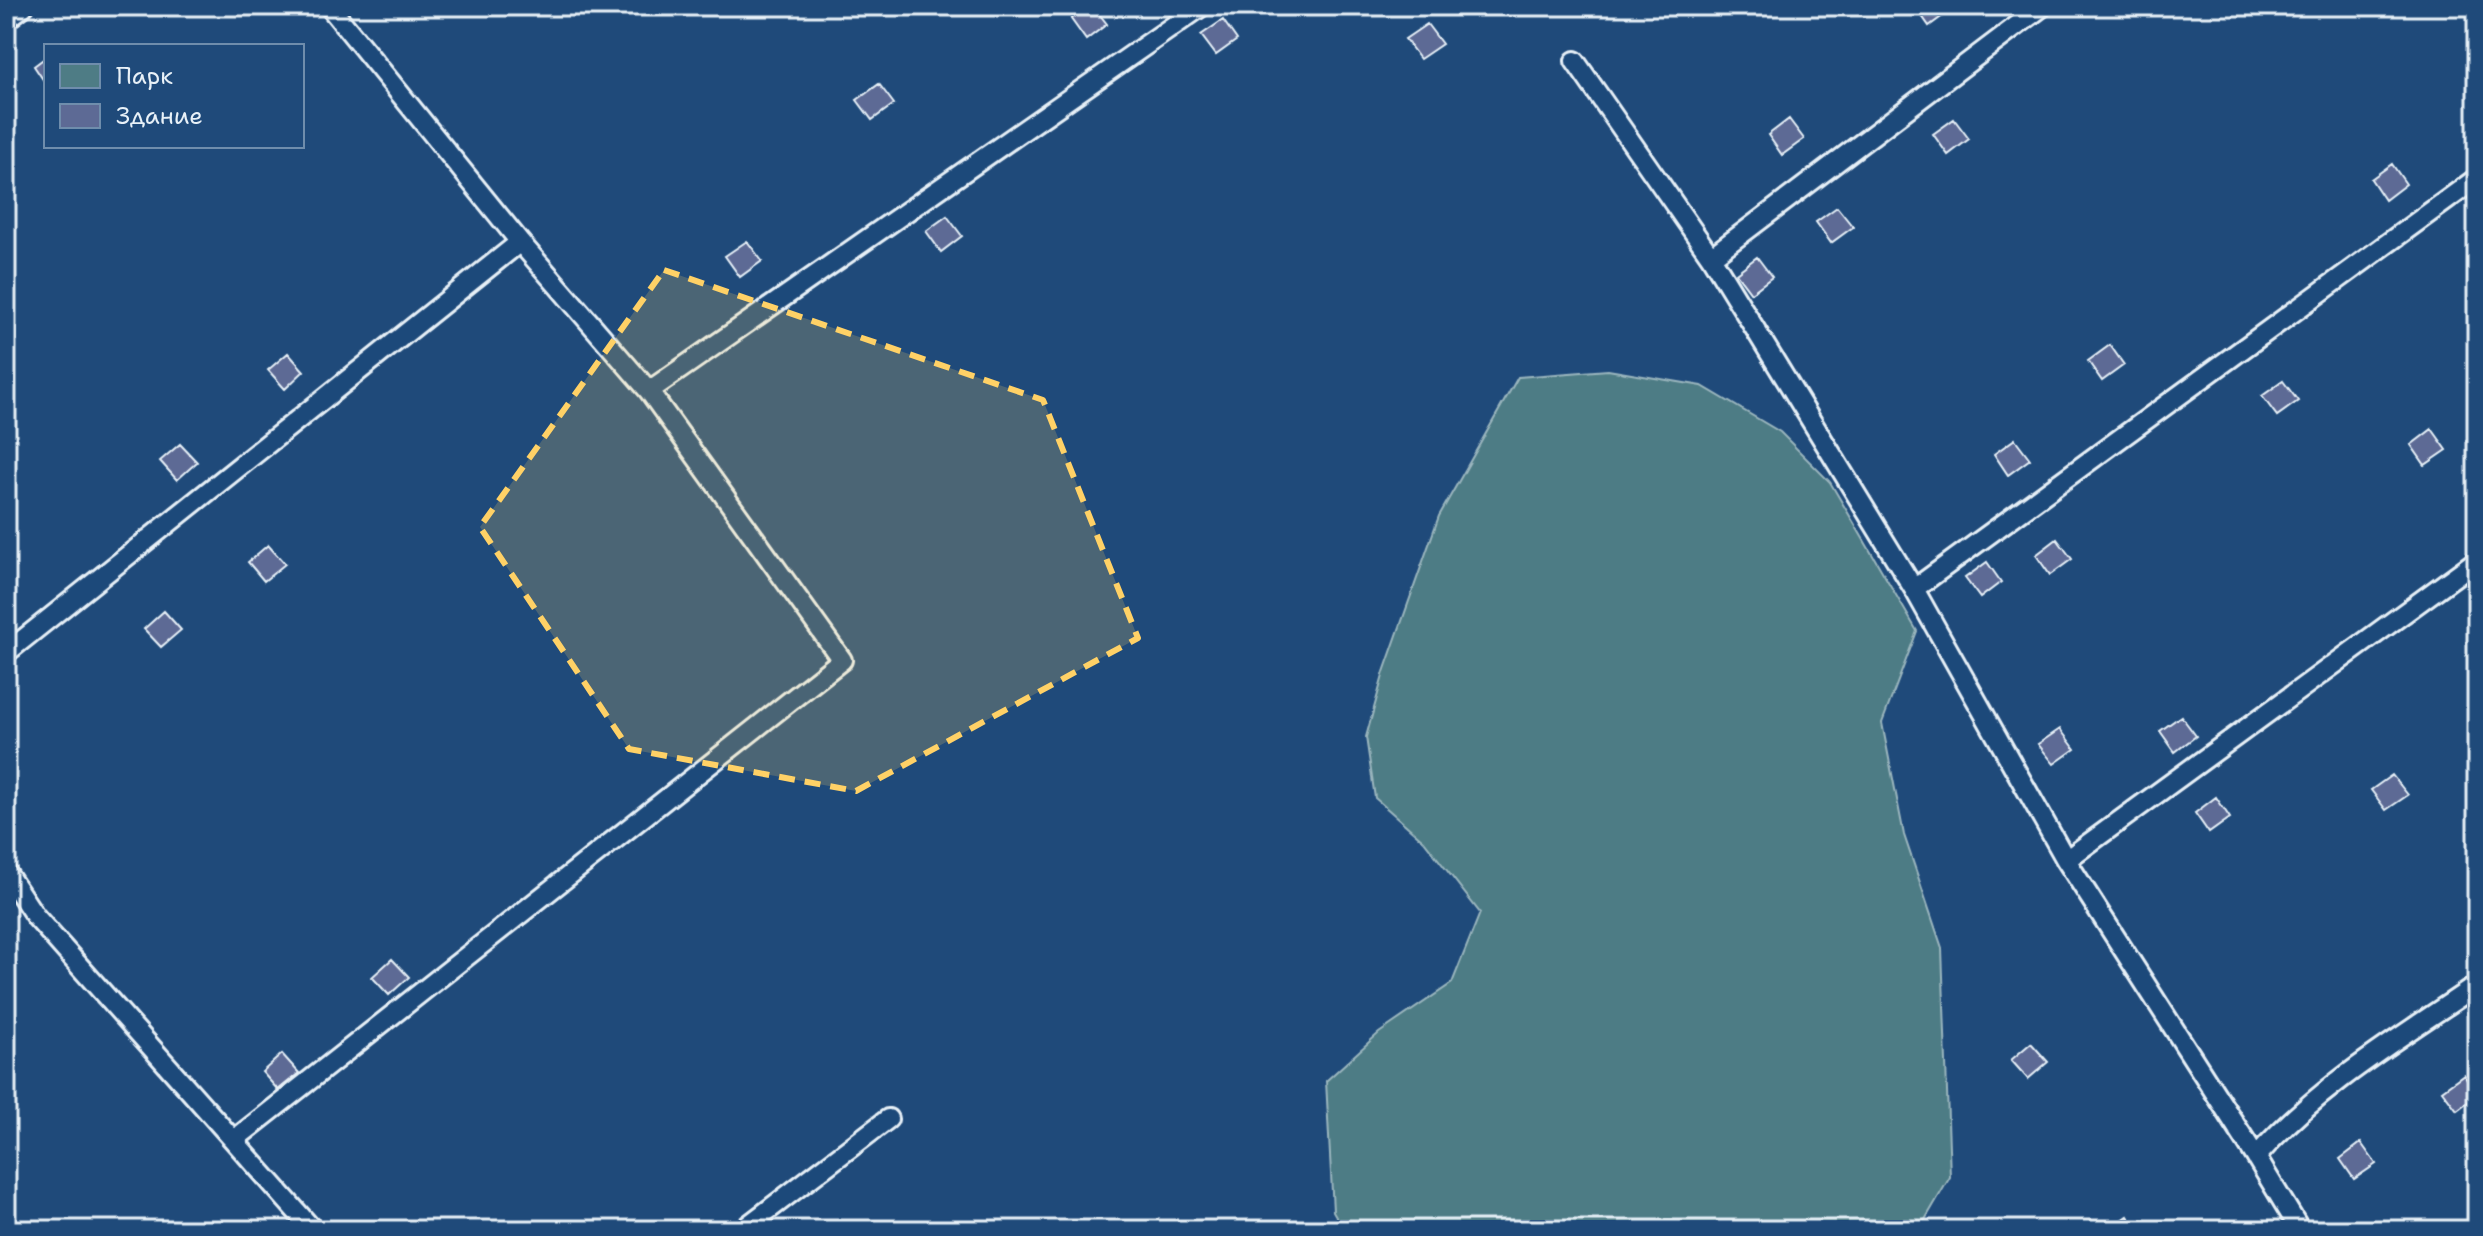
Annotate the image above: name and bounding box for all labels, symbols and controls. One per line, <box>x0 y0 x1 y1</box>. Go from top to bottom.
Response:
legend <box>44 44 304 148</box>
text: Парк <box>116 60 173 92</box>
text: Здание <box>116 100 203 132</box>

